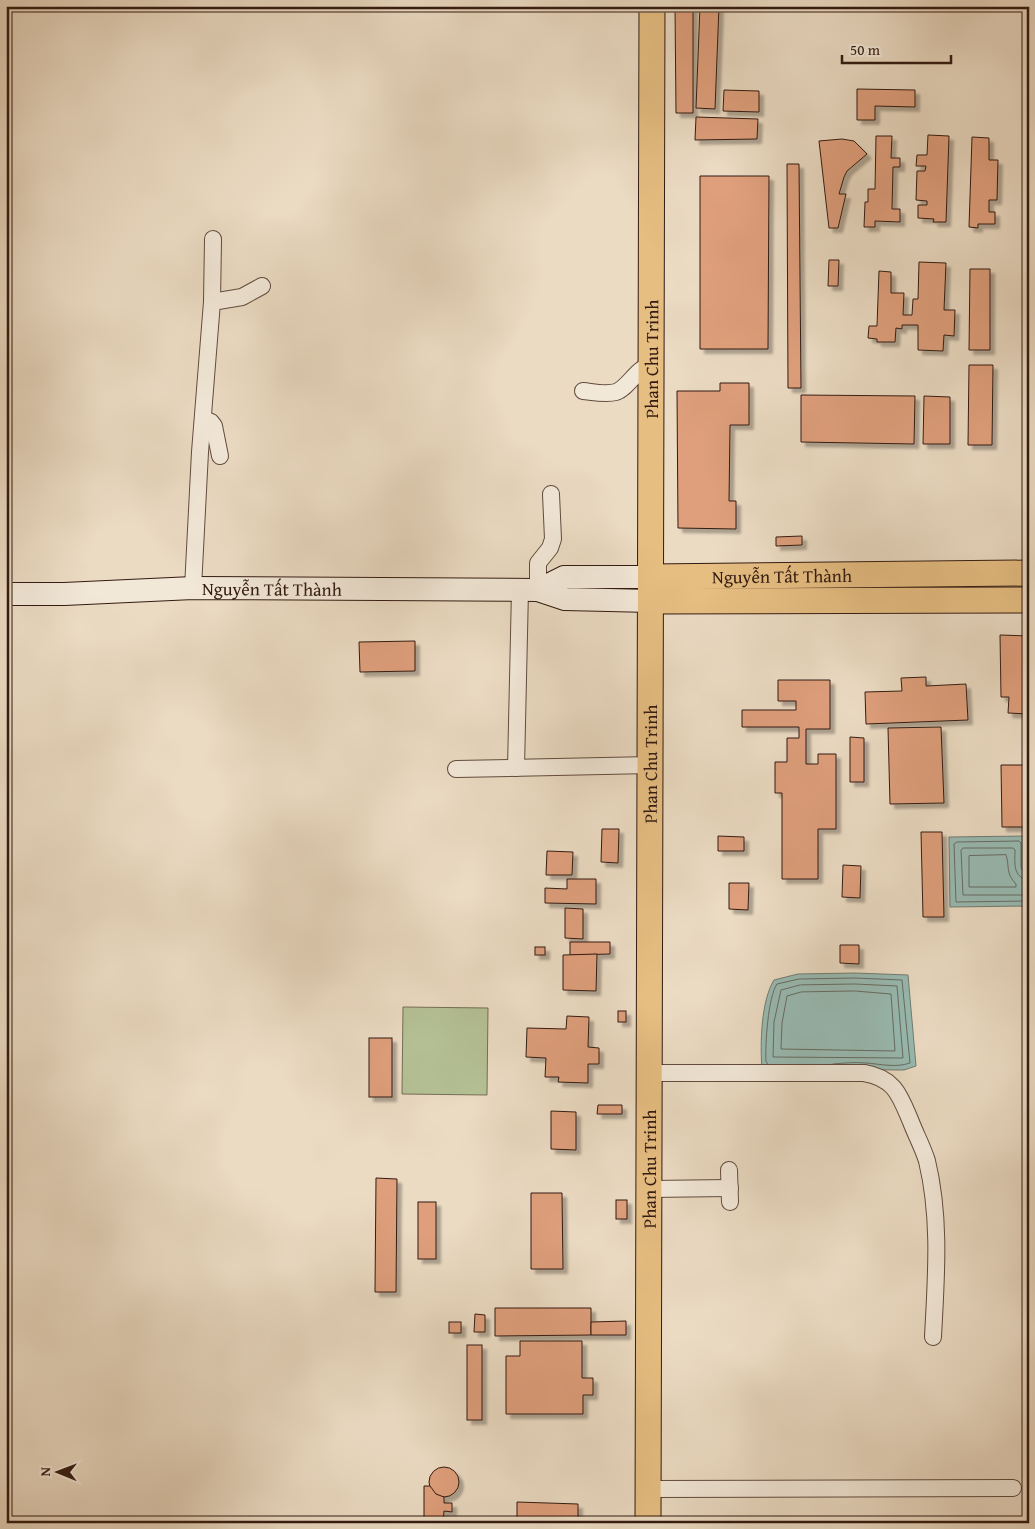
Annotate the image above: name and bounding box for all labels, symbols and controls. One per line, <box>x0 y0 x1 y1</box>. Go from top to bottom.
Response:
scale bar <box>842 32 951 64</box>
text: 50 m <box>850 39 881 60</box>
street label: Phan Chu Trinh <box>637 300 665 418</box>
street label: Nguyễn Tất Thành <box>712 561 852 590</box>
street label: Nguyễn Tất Thành <box>202 575 342 602</box>
street label: Phan Chu Trinh <box>636 705 664 823</box>
street label: Phan Chu Trinh <box>635 1110 663 1228</box>
north arrow <box>32 1446 82 1496</box>
text: N <box>35 1466 55 1477</box>

